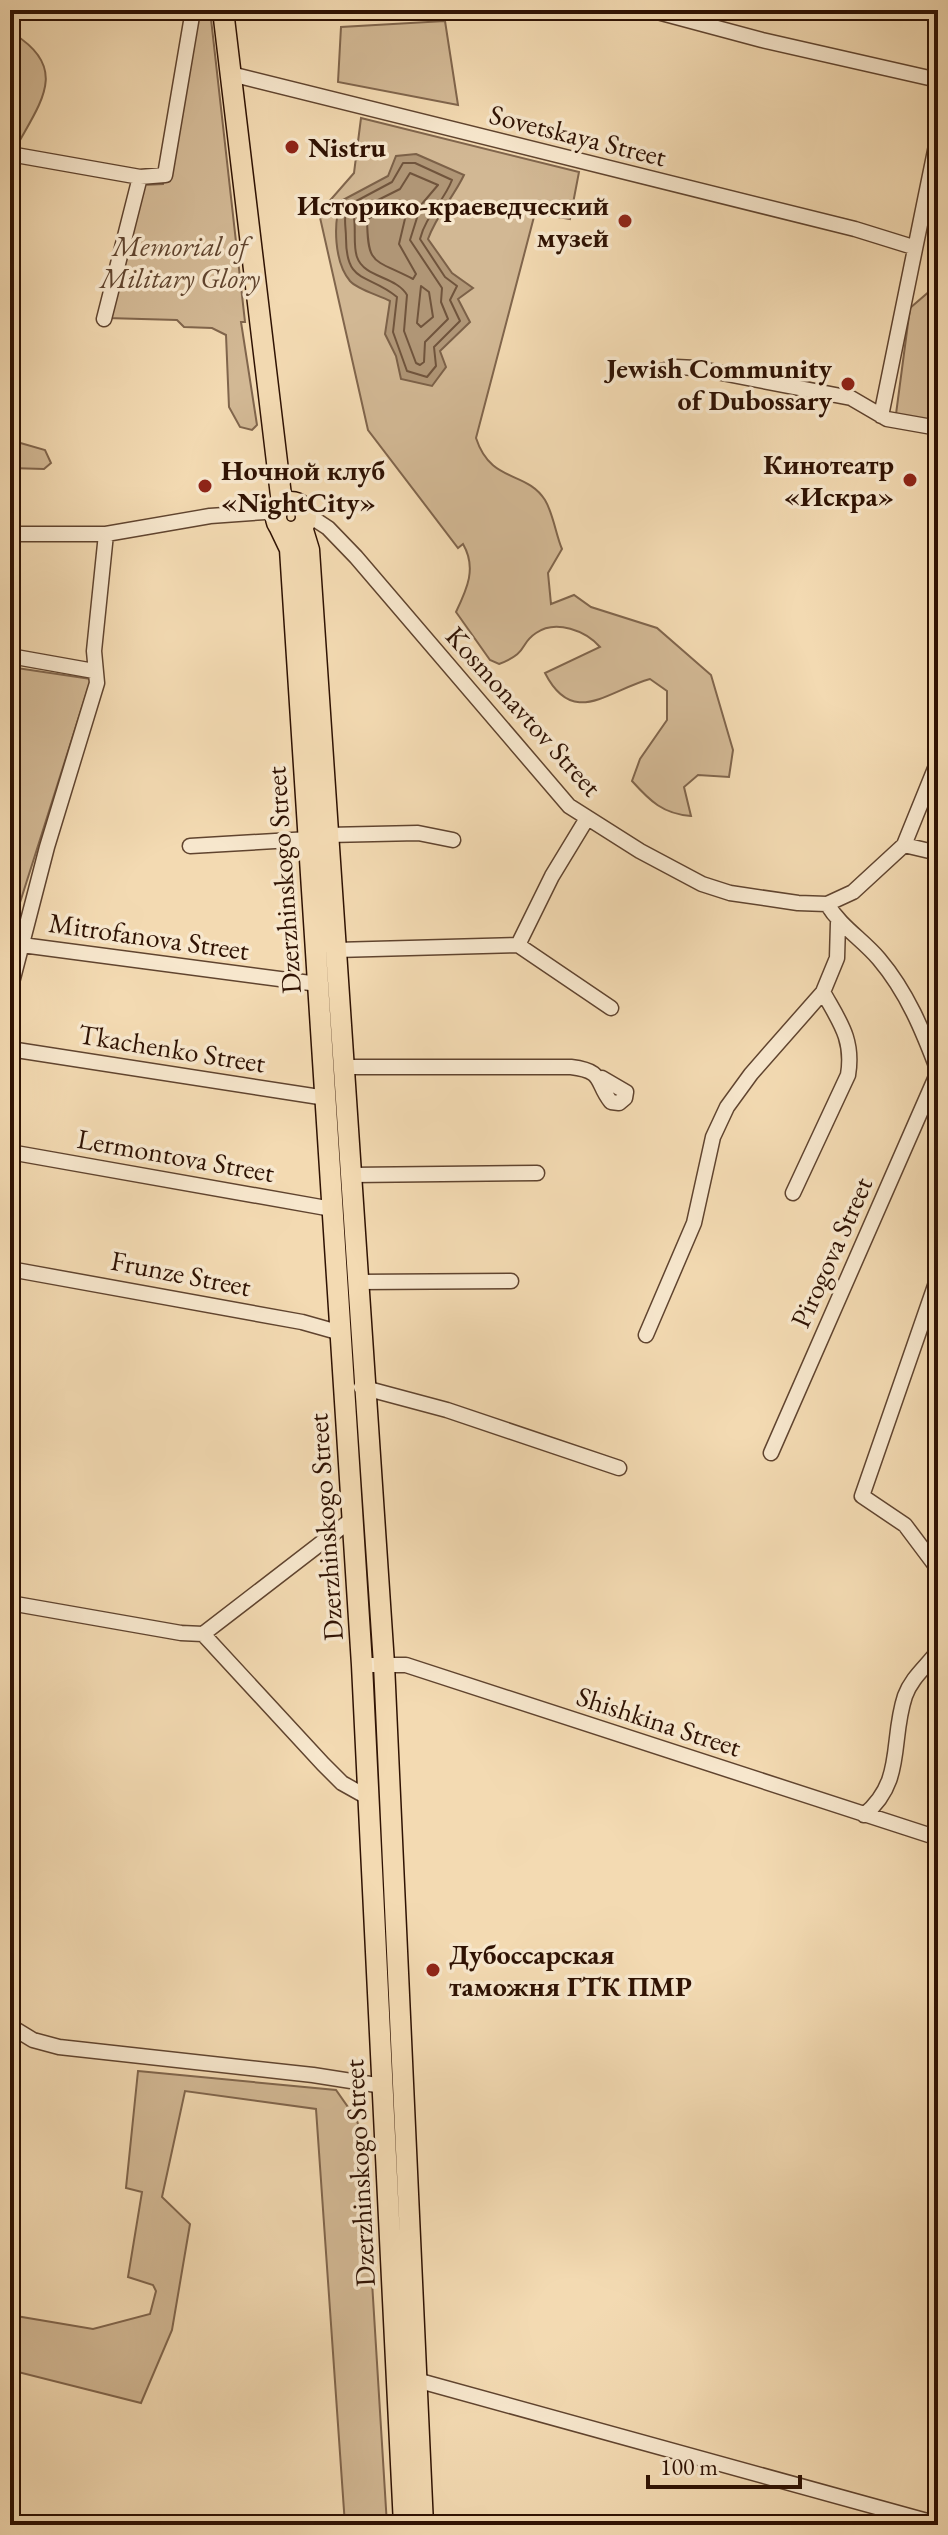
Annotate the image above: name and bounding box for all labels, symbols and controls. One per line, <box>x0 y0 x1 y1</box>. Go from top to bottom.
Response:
street label: Sovetskaya Street <box>486 96 670 174</box>
place label: Nistru <box>308 129 387 165</box>
marker: Nistru <box>283 138 301 156</box>
place label: Историко-краеведческий музей <box>297 187 609 255</box>
marker: Историко-краеведческий музей <box>616 212 634 230</box>
park label: Memorial of Military Glory <box>98 228 261 296</box>
place label: Jewish Community of Dubossary <box>603 350 833 418</box>
marker: Jewish Community of Dubossary <box>839 375 857 393</box>
place label: Кинотеатр «Искра» <box>763 446 894 514</box>
place label: Ночной клуб «NightCity» <box>221 452 385 520</box>
marker: Кинотеатр «Искра» <box>901 471 919 489</box>
marker: Ночной клуб «NightCity» <box>196 477 214 495</box>
street label: Kosmonavtov Street <box>438 618 610 804</box>
street label: Dzerzhinskogo Street <box>257 765 309 995</box>
street label: Mitrofanova Street <box>47 904 252 968</box>
street label: Tkachenko Street <box>76 1015 268 1081</box>
street label: Lermontova Street <box>75 1120 278 1190</box>
street label: Pirogova Street <box>782 1171 880 1333</box>
street label: Frunze Street <box>108 1242 254 1304</box>
street label: Dzerzhinskogo Street <box>299 1412 351 1642</box>
street label: Shishkina Street <box>572 1677 746 1765</box>
place label: Дубоссарская таможня ГТК ПМР <box>449 1936 692 2004</box>
marker: Дубоссарская таможня ГТК ПМР <box>424 1961 442 1979</box>
street label: Dzerzhinskogo Street <box>335 2058 383 2288</box>
scale bar <box>648 2439 800 2489</box>
text: 100 m <box>660 2451 718 2482</box>

